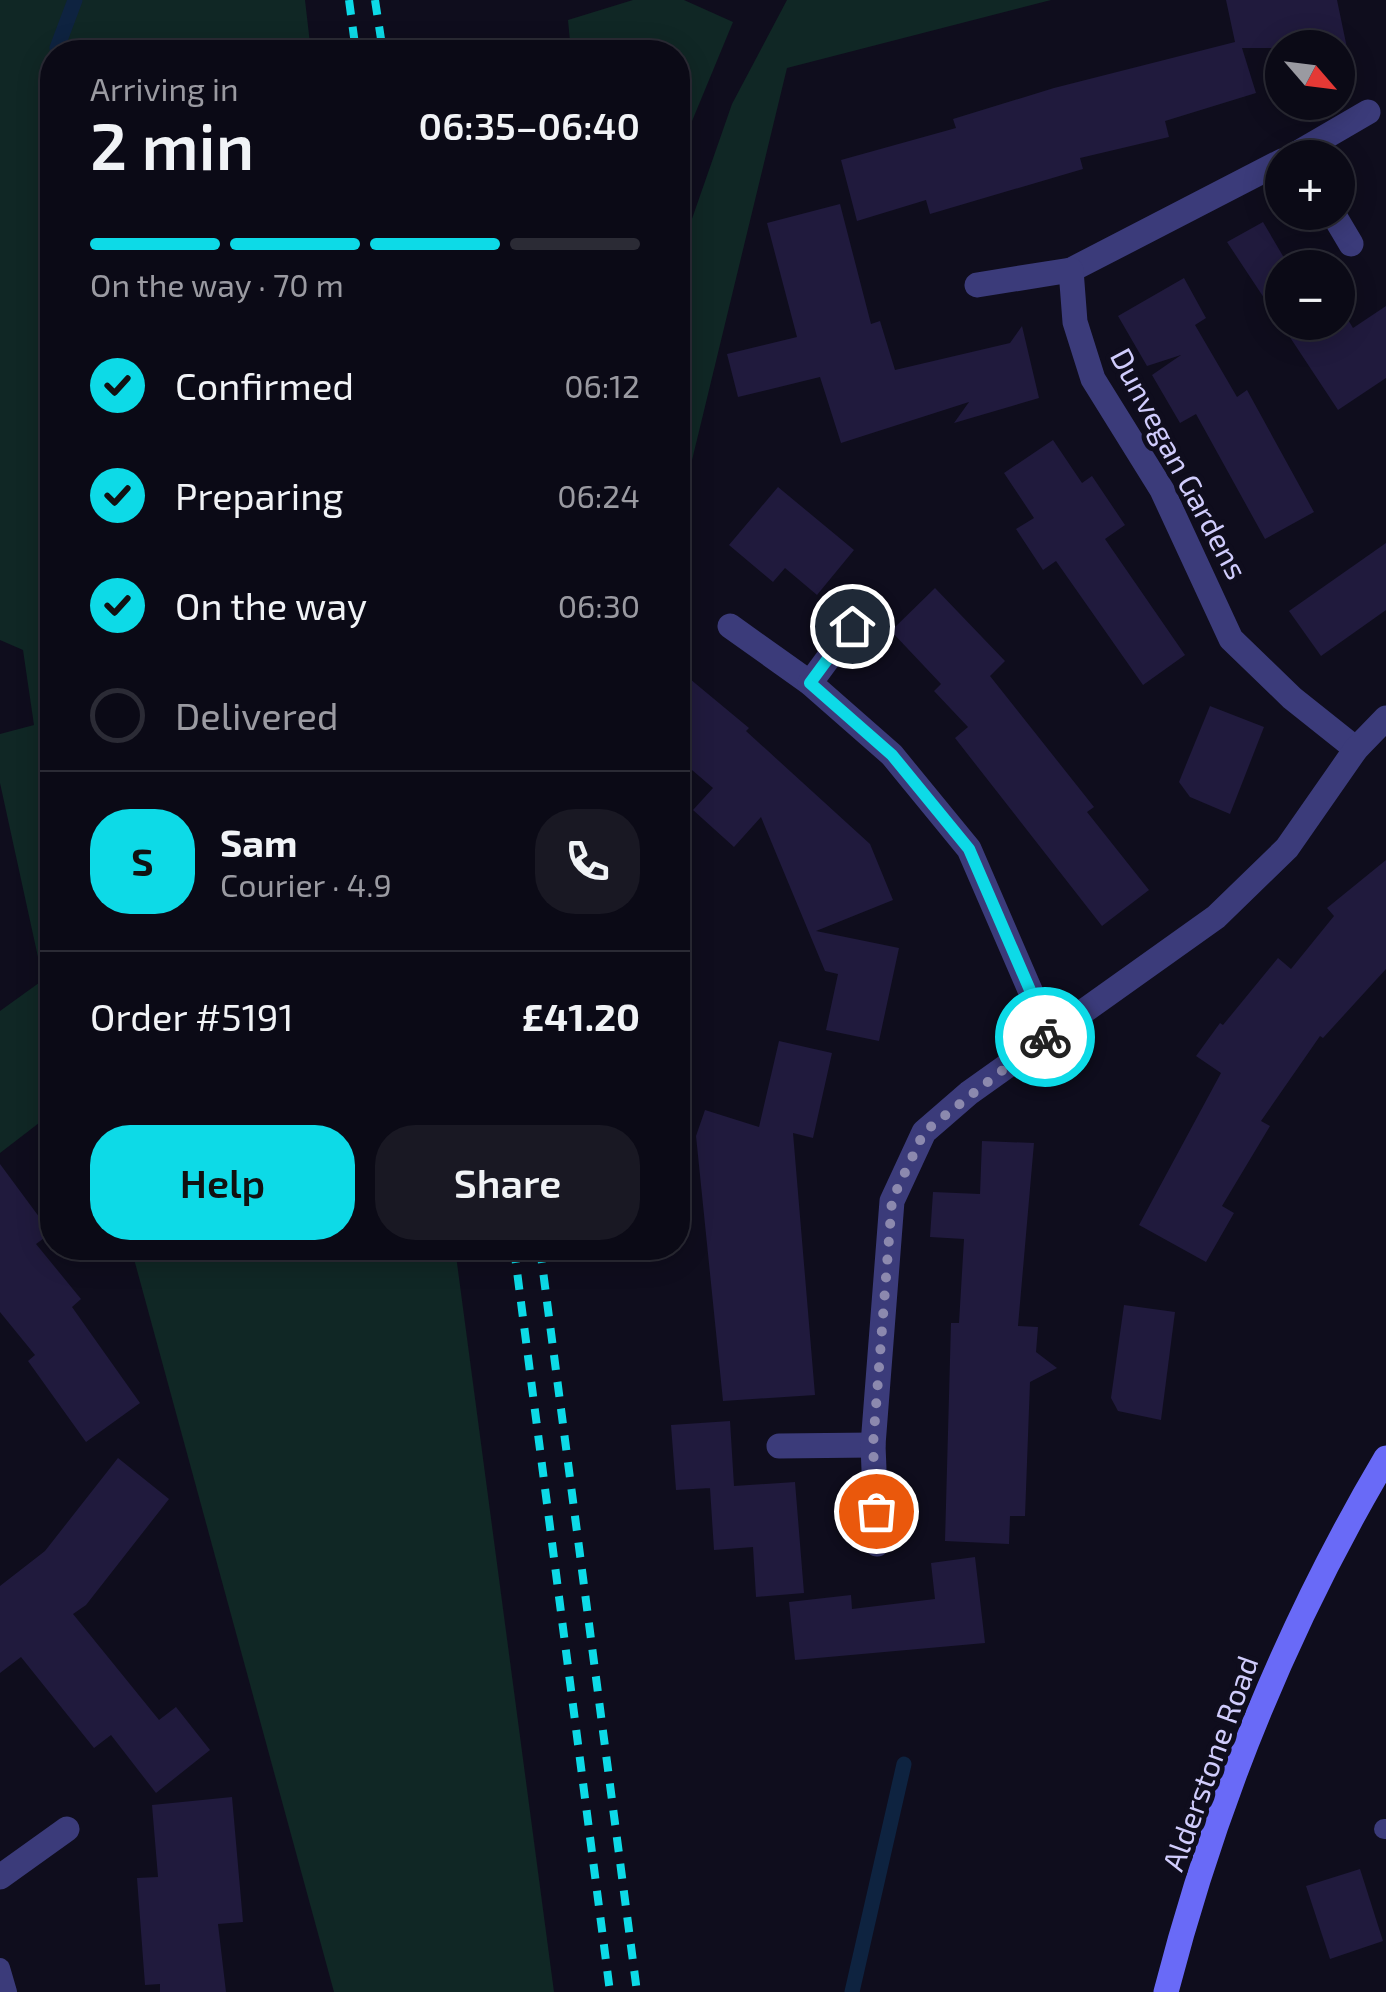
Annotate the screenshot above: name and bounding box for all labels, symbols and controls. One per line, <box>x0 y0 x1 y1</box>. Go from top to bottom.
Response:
north arrow <box>1265 30 1355 120</box>
map controls <box>1265 30 1355 340</box>
text: Arriving in <box>90 69 239 107</box>
text: 06:35–06:40 <box>419 102 640 148</box>
text: 2 min <box>90 105 254 183</box>
button: + <box>1265 140 1355 230</box>
button: − <box>1265 250 1355 340</box>
text: On the way · 70 m <box>90 265 344 303</box>
street label: Dunvegan Gardens <box>1104 341 1256 585</box>
icon: check <box>90 358 145 413</box>
text: Confirmed <box>175 362 354 408</box>
text: 06:12 <box>564 366 640 404</box>
icon: check <box>90 468 145 523</box>
text: Preparing <box>175 472 343 518</box>
text: 06:24 <box>557 476 640 514</box>
icon: check <box>90 578 145 633</box>
text: On the way <box>175 582 367 628</box>
pin <box>810 584 895 669</box>
text: 06:30 <box>558 586 640 624</box>
icon: home <box>825 599 880 654</box>
text: Delivered <box>175 692 339 738</box>
button: phone <box>535 809 640 914</box>
text: Sam <box>220 819 297 865</box>
text: S <box>131 838 154 884</box>
text: Courier · 4.9 <box>220 865 392 903</box>
courier <box>995 987 1095 1087</box>
text: Order #5191 <box>90 993 294 1039</box>
text: £41.20 <box>522 993 640 1039</box>
icon: bike <box>1018 1010 1073 1065</box>
button: Help <box>90 1125 355 1240</box>
button: Share <box>375 1125 640 1240</box>
pin <box>834 1469 919 1554</box>
icon: bag <box>849 1484 904 1539</box>
street label: Alderstone Road <box>1153 1651 1265 1875</box>

